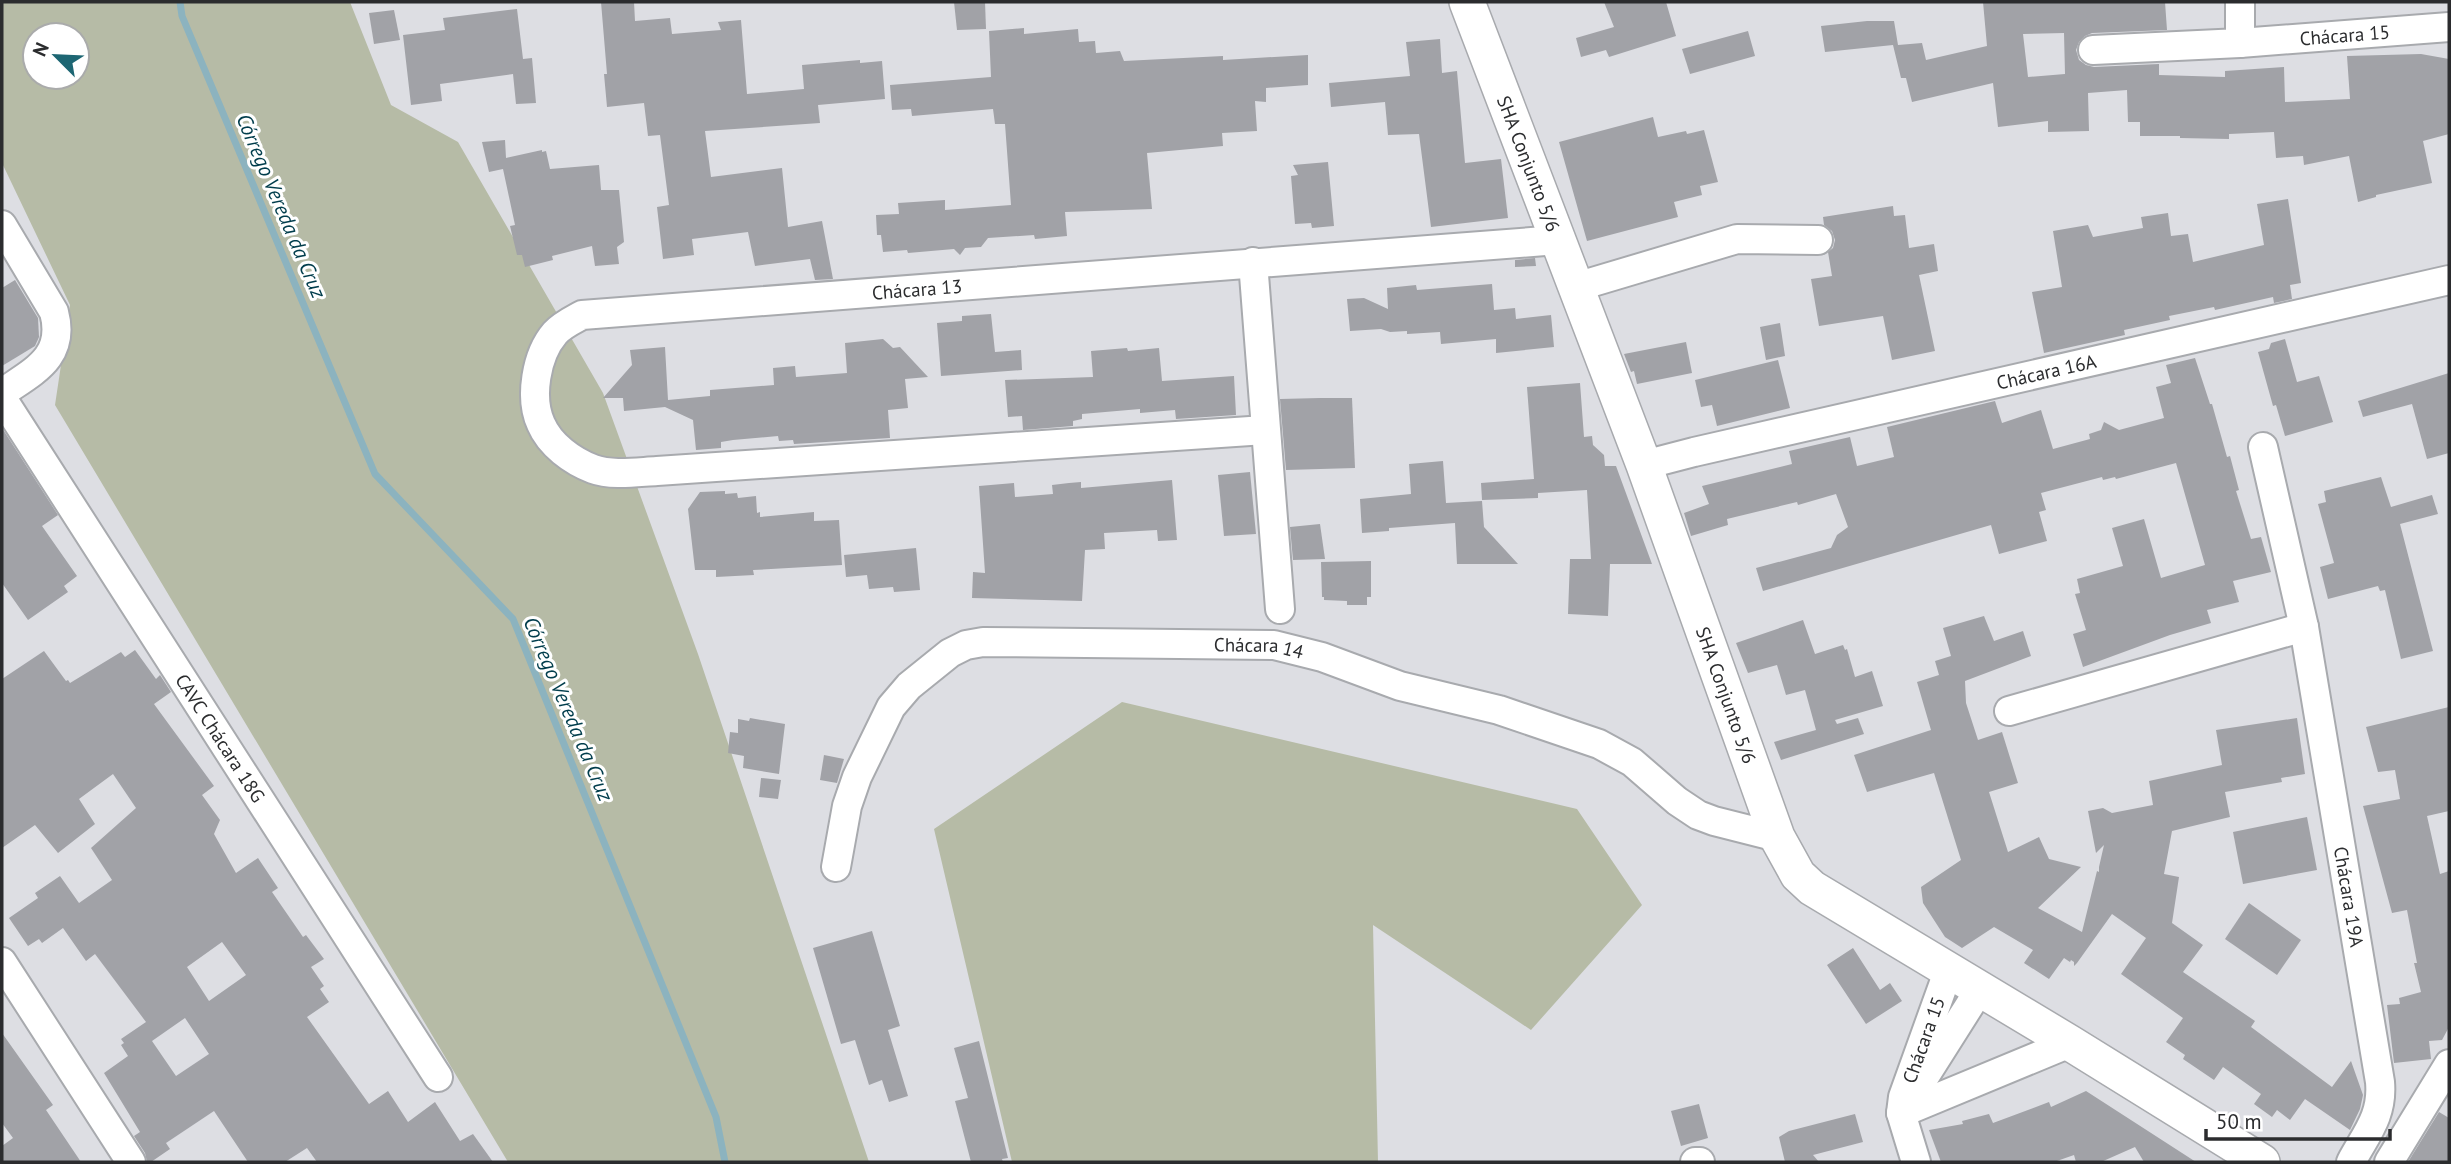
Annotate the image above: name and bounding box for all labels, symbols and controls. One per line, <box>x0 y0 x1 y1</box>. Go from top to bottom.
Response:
street label: Chácara 15 <box>2299 20 2391 50</box>
north arrow <box>21 21 91 91</box>
text: N <box>27 39 54 60</box>
street label: SHA Conjunto 5/6 <box>1492 92 1566 235</box>
water label: Córrego Vereda da Cruz <box>230 109 333 303</box>
street label: Chácara 13 <box>871 274 963 305</box>
street label: Chácara 16A <box>1994 349 2098 395</box>
water label: Córrego Vereda da Cruz <box>517 612 620 806</box>
street label: SHA Conjunto 5/6 <box>1691 623 1762 767</box>
street label: Chácara 14 <box>1214 632 1306 664</box>
street label: CAVC Chácara 18G <box>170 669 270 807</box>
street label: Chácara 19A <box>2329 845 2369 949</box>
street label: Chácara 15 <box>1897 993 1950 1087</box>
scale bar <box>2206 1098 2390 1142</box>
text: 50 m <box>2216 1108 2262 1135</box>

